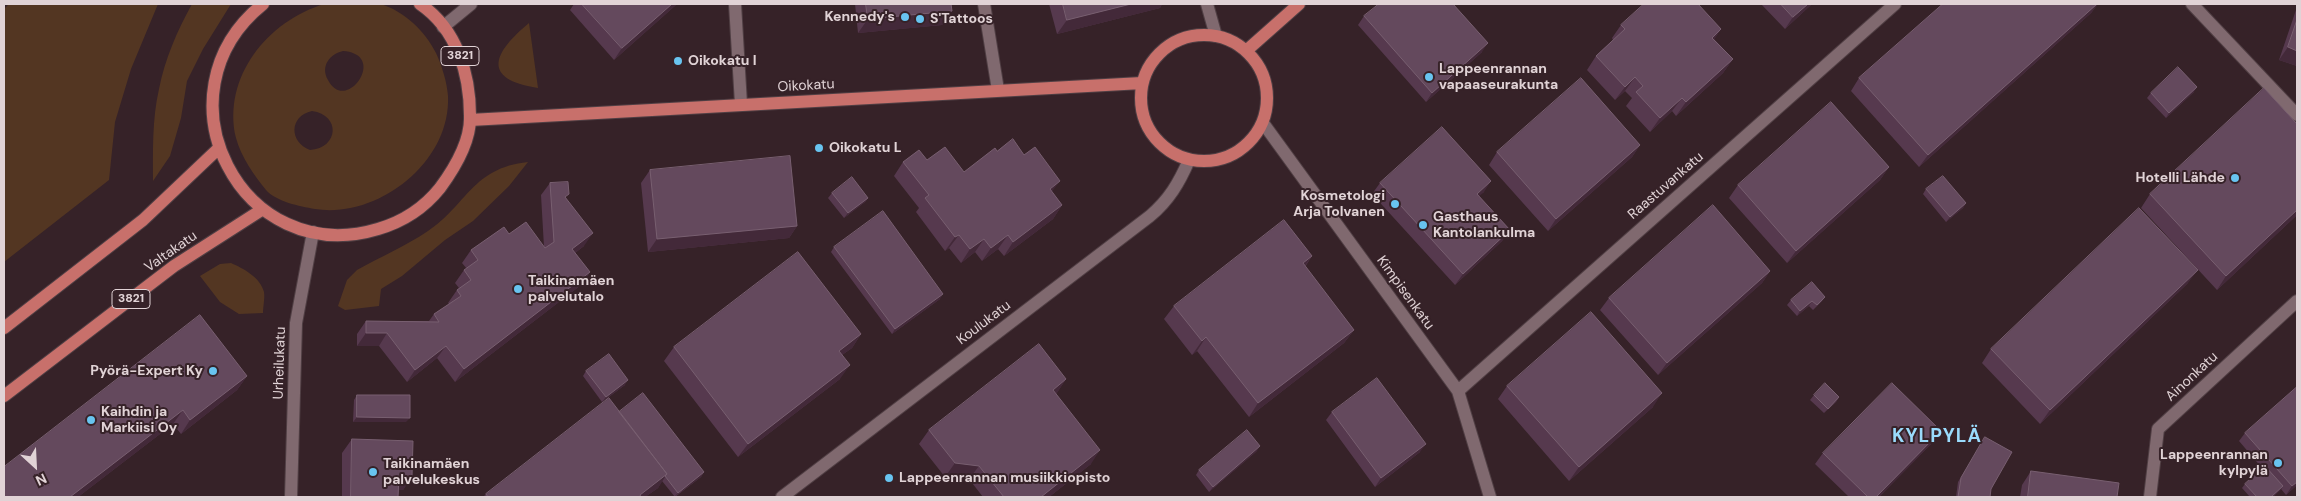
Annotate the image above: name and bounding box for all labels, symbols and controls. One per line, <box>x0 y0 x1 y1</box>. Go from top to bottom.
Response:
place label: Kennedy's <box>824 9 895 25</box>
marker: Kennedy's <box>899 11 911 23</box>
place label: S'Tattoos <box>930 11 993 27</box>
marker: S'Tattoos <box>914 13 926 25</box>
road number: 3821 <box>441 46 479 66</box>
place label: Oikokatu I <box>688 53 757 69</box>
marker: Oikokatu I <box>672 55 684 67</box>
place label: Lappeenrannan vapaaseurakunta <box>1439 61 1558 94</box>
marker: Lappeenrannan vapaaseurakunta <box>1423 71 1435 83</box>
street label: Oikokatu <box>777 76 835 96</box>
place label: Oikokatu L <box>829 140 902 156</box>
marker: Oikokatu L <box>813 142 825 154</box>
street label: Raastuvankatu <box>1625 149 1707 223</box>
place label: Hotelli Lähde <box>2136 170 2225 186</box>
marker: Hotelli Lähde <box>2229 172 2241 184</box>
place label: Kosmetologi Arja Tolvanen <box>1293 188 1385 220</box>
marker: Kosmetologi Arja Tolvanen <box>1389 198 1401 210</box>
place label: Gasthaus Kantolankulma <box>1433 209 1535 242</box>
marker: Gasthaus Kantolankulma <box>1417 219 1429 231</box>
street label: Valtakatu <box>141 228 201 276</box>
street label: Kimpisenkatu <box>1373 253 1437 333</box>
place label: Taikinamäen palvelutalo <box>528 273 614 306</box>
marker: Taikinamäen palvelutalo <box>512 283 524 295</box>
road number: 3821 <box>112 290 150 308</box>
street label: Koulukatu <box>954 297 1014 349</box>
street label: Urheilukatu <box>270 326 290 400</box>
street label: Ainonkatu <box>2163 349 2221 405</box>
place label: Pyörä-Expert Ky <box>90 363 203 379</box>
marker: Pyörä-Expert Ky <box>207 365 219 377</box>
place label: Kaihdin ja Markiisi Oy <box>101 404 177 437</box>
marker: Kaihdin ja Markiisi Oy <box>85 414 97 426</box>
district label: KYLPYLÄ <box>1891 426 1983 448</box>
north arrow <box>10 441 60 491</box>
place label: Lappeenrannan kylpylä <box>2160 447 2268 480</box>
place label: Taikinamäen palvelukeskus <box>383 456 480 488</box>
marker: Lappeenrannan kylpylä <box>2272 457 2284 469</box>
marker: Taikinamäen palvelukeskus <box>367 466 379 478</box>
text: N <box>33 469 50 490</box>
place label: Lappeenrannan musiikkiopisto <box>899 470 1110 486</box>
marker: Lappeenrannan musiikkiopisto <box>883 472 895 484</box>

